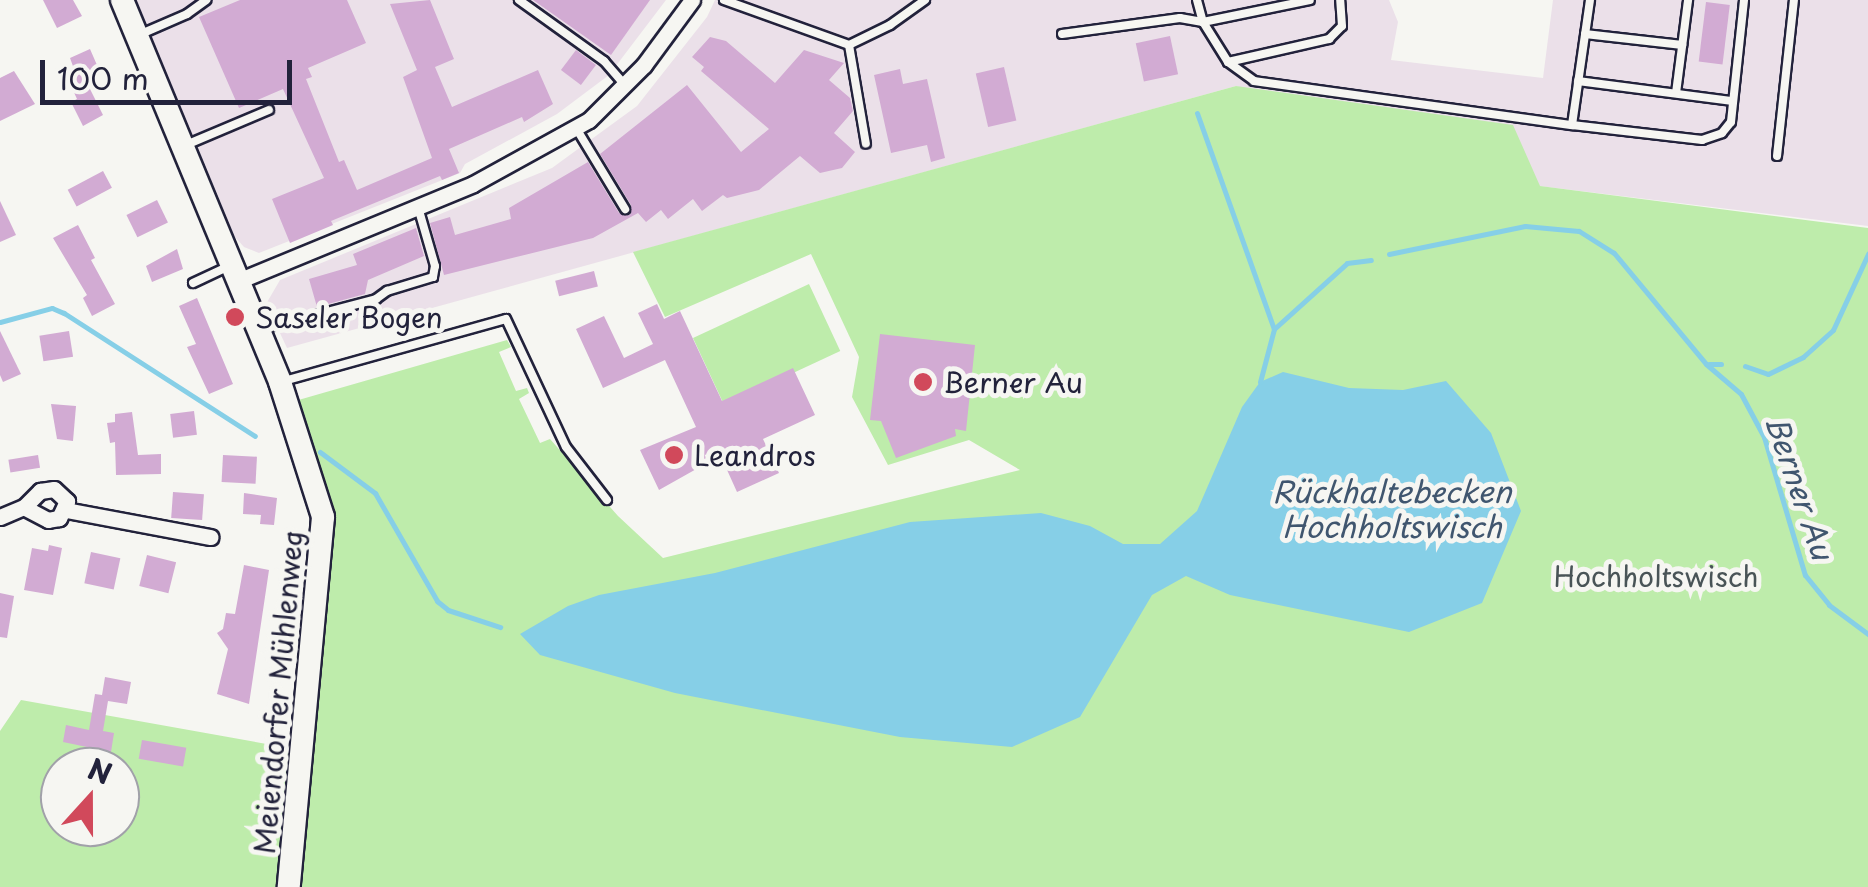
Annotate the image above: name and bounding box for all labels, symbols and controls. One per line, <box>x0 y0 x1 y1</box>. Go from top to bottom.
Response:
scale bar <box>45 40 298 102</box>
text: 100 m <box>57 55 149 100</box>
place label: Saseler Bogen <box>255 300 446 334</box>
marker: Saseler Bogen <box>224 306 246 328</box>
place label: Berner Au <box>943 365 1084 399</box>
marker: Berner Au <box>912 371 934 393</box>
water label: Berner Au <box>1758 410 1842 564</box>
place label: Leandros <box>694 438 816 472</box>
marker: Leandros <box>663 444 685 466</box>
water label: Rückhaltebecken Hochholtswisch <box>1272 473 1512 544</box>
street label: Meiendorfer Mühlenweg <box>247 529 309 855</box>
park label: Hochholtswisch <box>1553 559 1759 593</box>
text: N <box>82 746 118 794</box>
north arrow <box>40 747 140 847</box>

